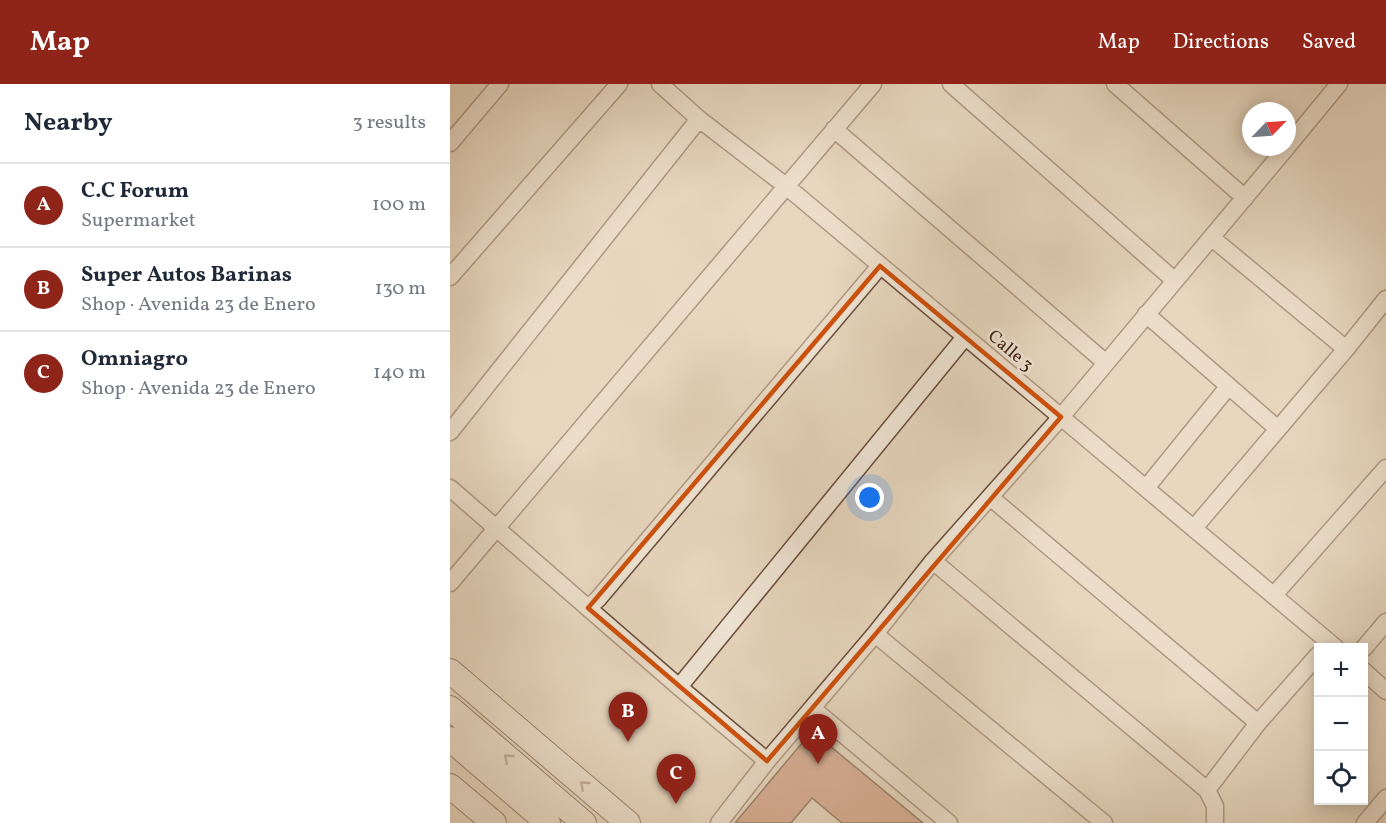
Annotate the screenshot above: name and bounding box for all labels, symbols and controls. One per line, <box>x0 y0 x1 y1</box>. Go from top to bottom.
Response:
text: Map <box>30 23 90 62</box>
text: Map <box>1098 28 1140 57</box>
text: Directions <box>1173 28 1269 57</box>
text: Saved <box>1302 28 1356 57</box>
north arrow <box>1242 102 1296 156</box>
text: Nearby <box>24 105 113 141</box>
text: 3 results <box>352 109 426 137</box>
text: C.C Forum <box>81 176 189 207</box>
text: A <box>36 191 51 219</box>
text: 100 m <box>372 191 426 219</box>
text: Supermarket <box>81 207 196 235</box>
text: Super Autos Barinas <box>81 260 292 291</box>
text: B <box>37 275 50 303</box>
text: 130 m <box>375 275 426 303</box>
text: Shop · Avenida 23 de Enero <box>81 291 316 319</box>
street label: Calle 3 <box>982 325 1038 378</box>
text: Omniagro <box>81 344 188 375</box>
text: C <box>37 359 50 387</box>
text: 140 m <box>373 359 426 387</box>
text: Shop · Avenida 23 de Enero <box>81 375 316 403</box>
your location <box>855 483 884 512</box>
map controls <box>1314 643 1368 805</box>
button: + <box>1314 643 1368 697</box>
pin: B <box>608 692 648 742</box>
button: − <box>1314 697 1368 751</box>
pin: A <box>798 714 838 764</box>
button: locate <box>1314 751 1368 805</box>
one-way arrow <box>504 754 515 765</box>
pin: C <box>656 754 696 804</box>
one-way arrow <box>580 781 591 792</box>

